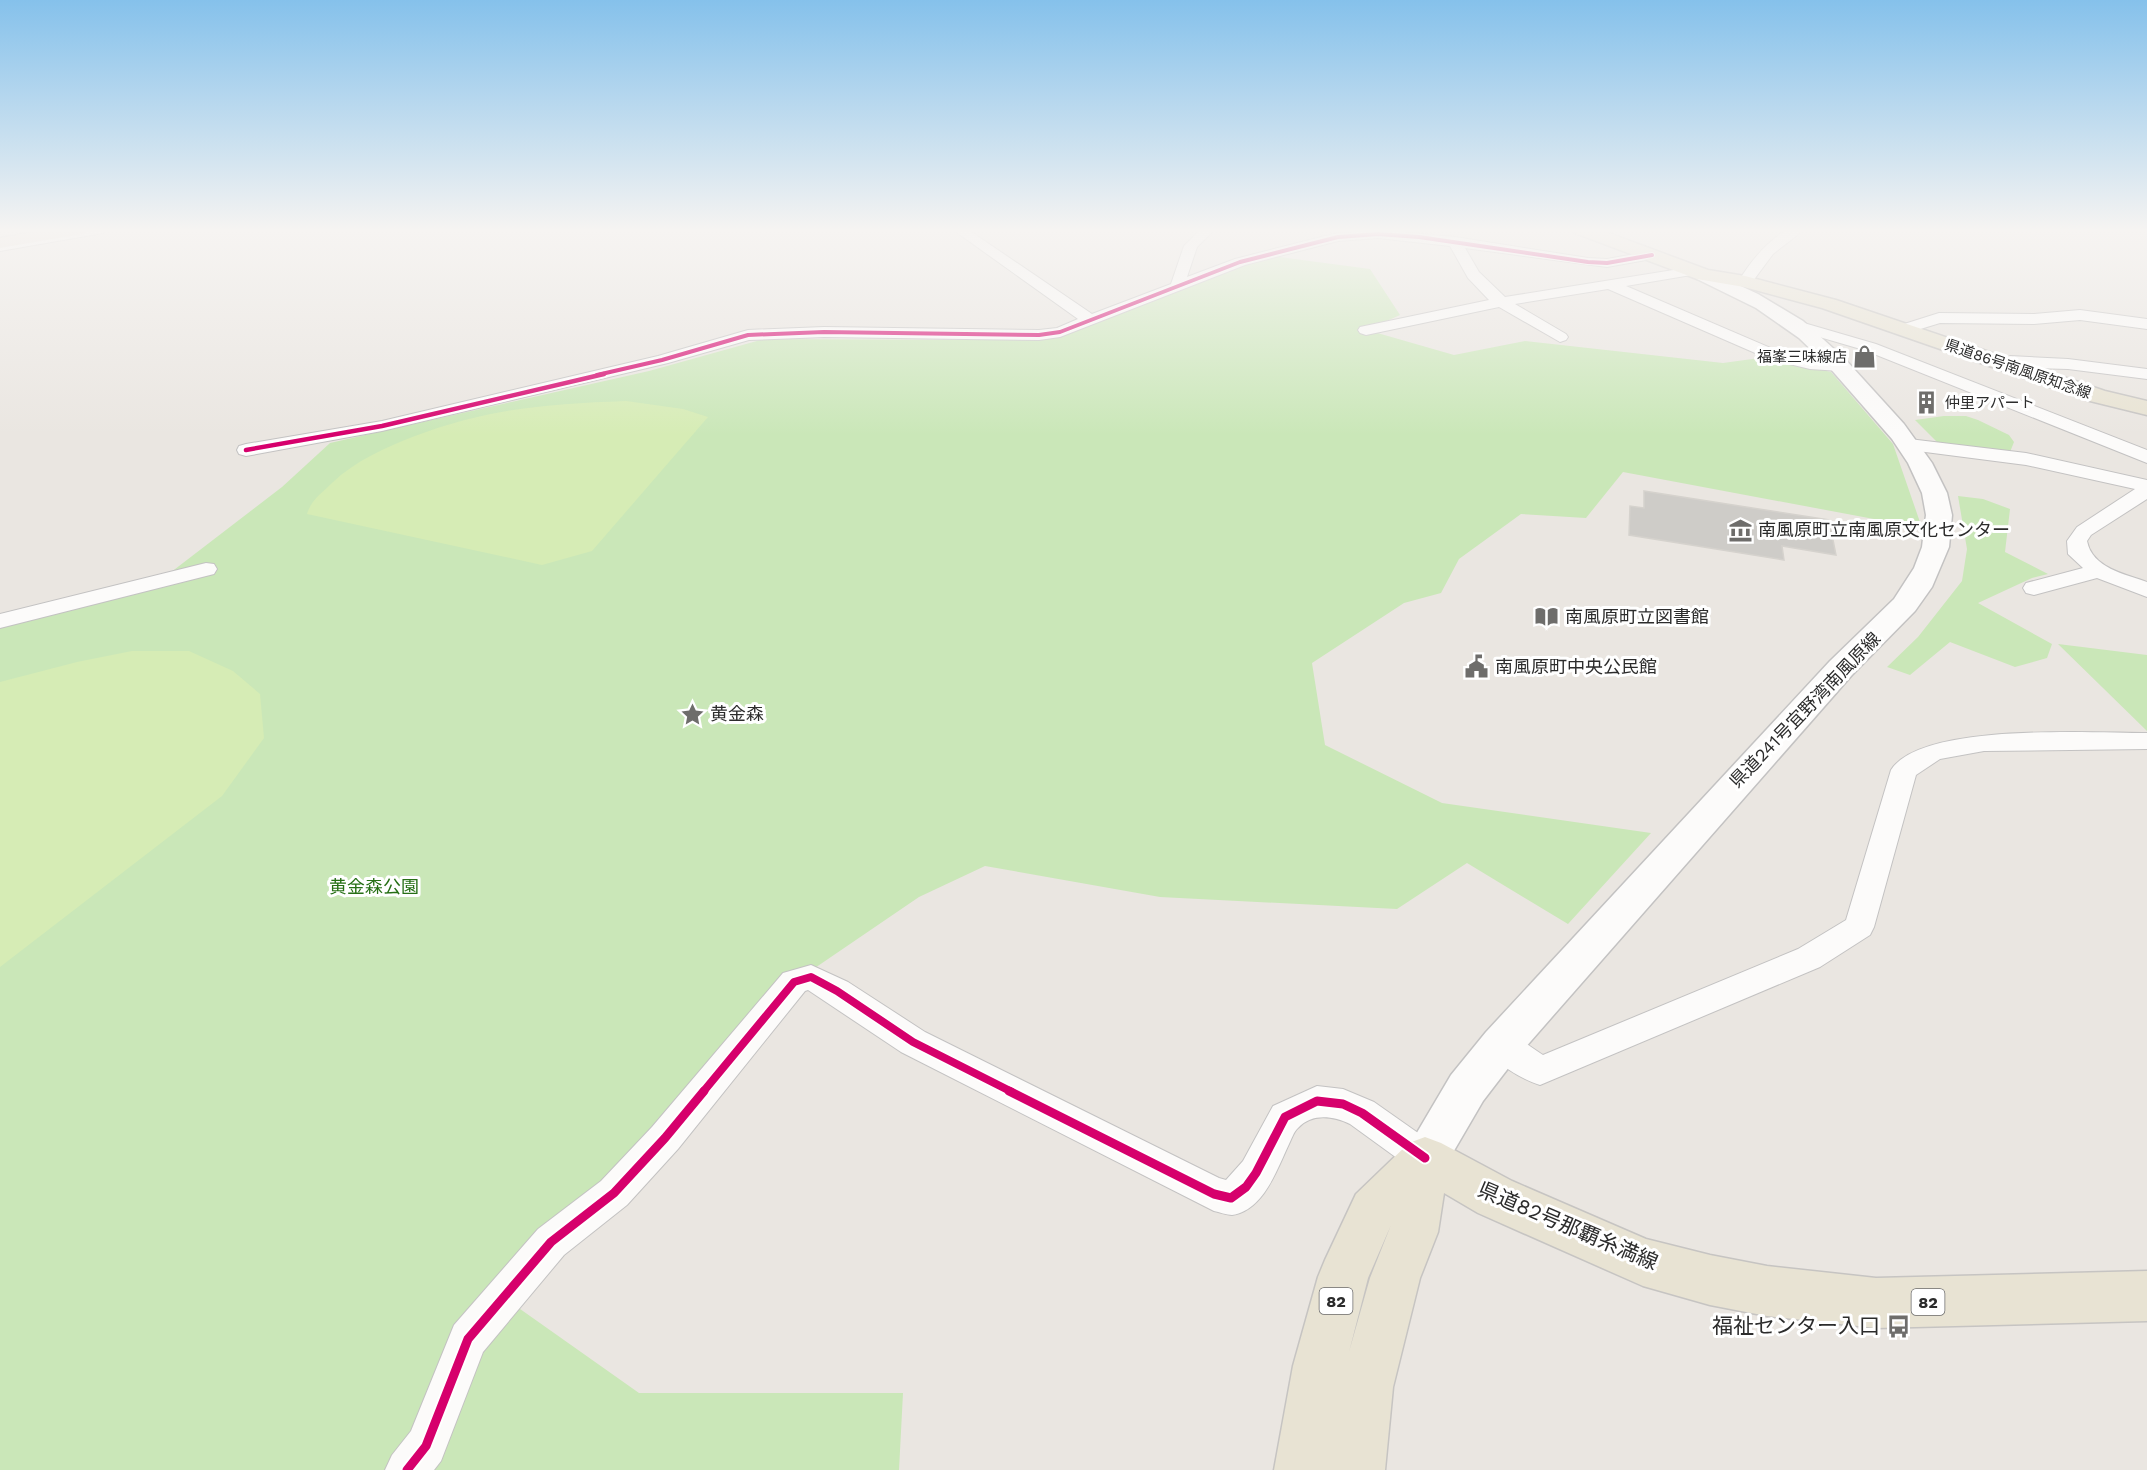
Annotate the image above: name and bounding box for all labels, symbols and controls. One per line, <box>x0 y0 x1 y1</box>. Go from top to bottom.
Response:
street label: 県道86号南風原知念線 <box>1943 336 2093 402</box>
shop icon: 福峯三味線店 <box>1852 344 1878 370</box>
place label: 福峯三味線店 <box>1757 348 1847 366</box>
building icon: 仲里アパート <box>1914 390 1940 416</box>
place label: 仲里アパート <box>1945 394 2035 412</box>
museum icon: 南風原町立南風原文化センター <box>1727 517 1753 543</box>
place label: 南風原町立南風原文化センター <box>1758 519 2010 540</box>
library icon: 南風原町立図書館 <box>1534 604 1560 630</box>
place label: 南風原町立図書館 <box>1565 606 1709 627</box>
street label: 県道241号宜野湾南風原線 <box>1725 628 1884 792</box>
public building icon: 南風原町中央公民館 <box>1464 654 1490 680</box>
place label: 南風原町中央公民館 <box>1495 656 1657 677</box>
place icon: 黄金森 <box>679 701 705 727</box>
place label: 黄金森 <box>710 703 764 724</box>
park label: 黄金森公園 <box>329 876 419 897</box>
street label: 県道82号那覇糸満線 <box>1474 1176 1662 1275</box>
road number: 82 <box>1320 1288 1352 1314</box>
road number: 82 <box>1912 1289 1944 1315</box>
place label: 福祉センター入口 <box>1712 1313 1880 1338</box>
bus stop icon: 福祉センター入口 <box>1885 1313 1911 1339</box>

